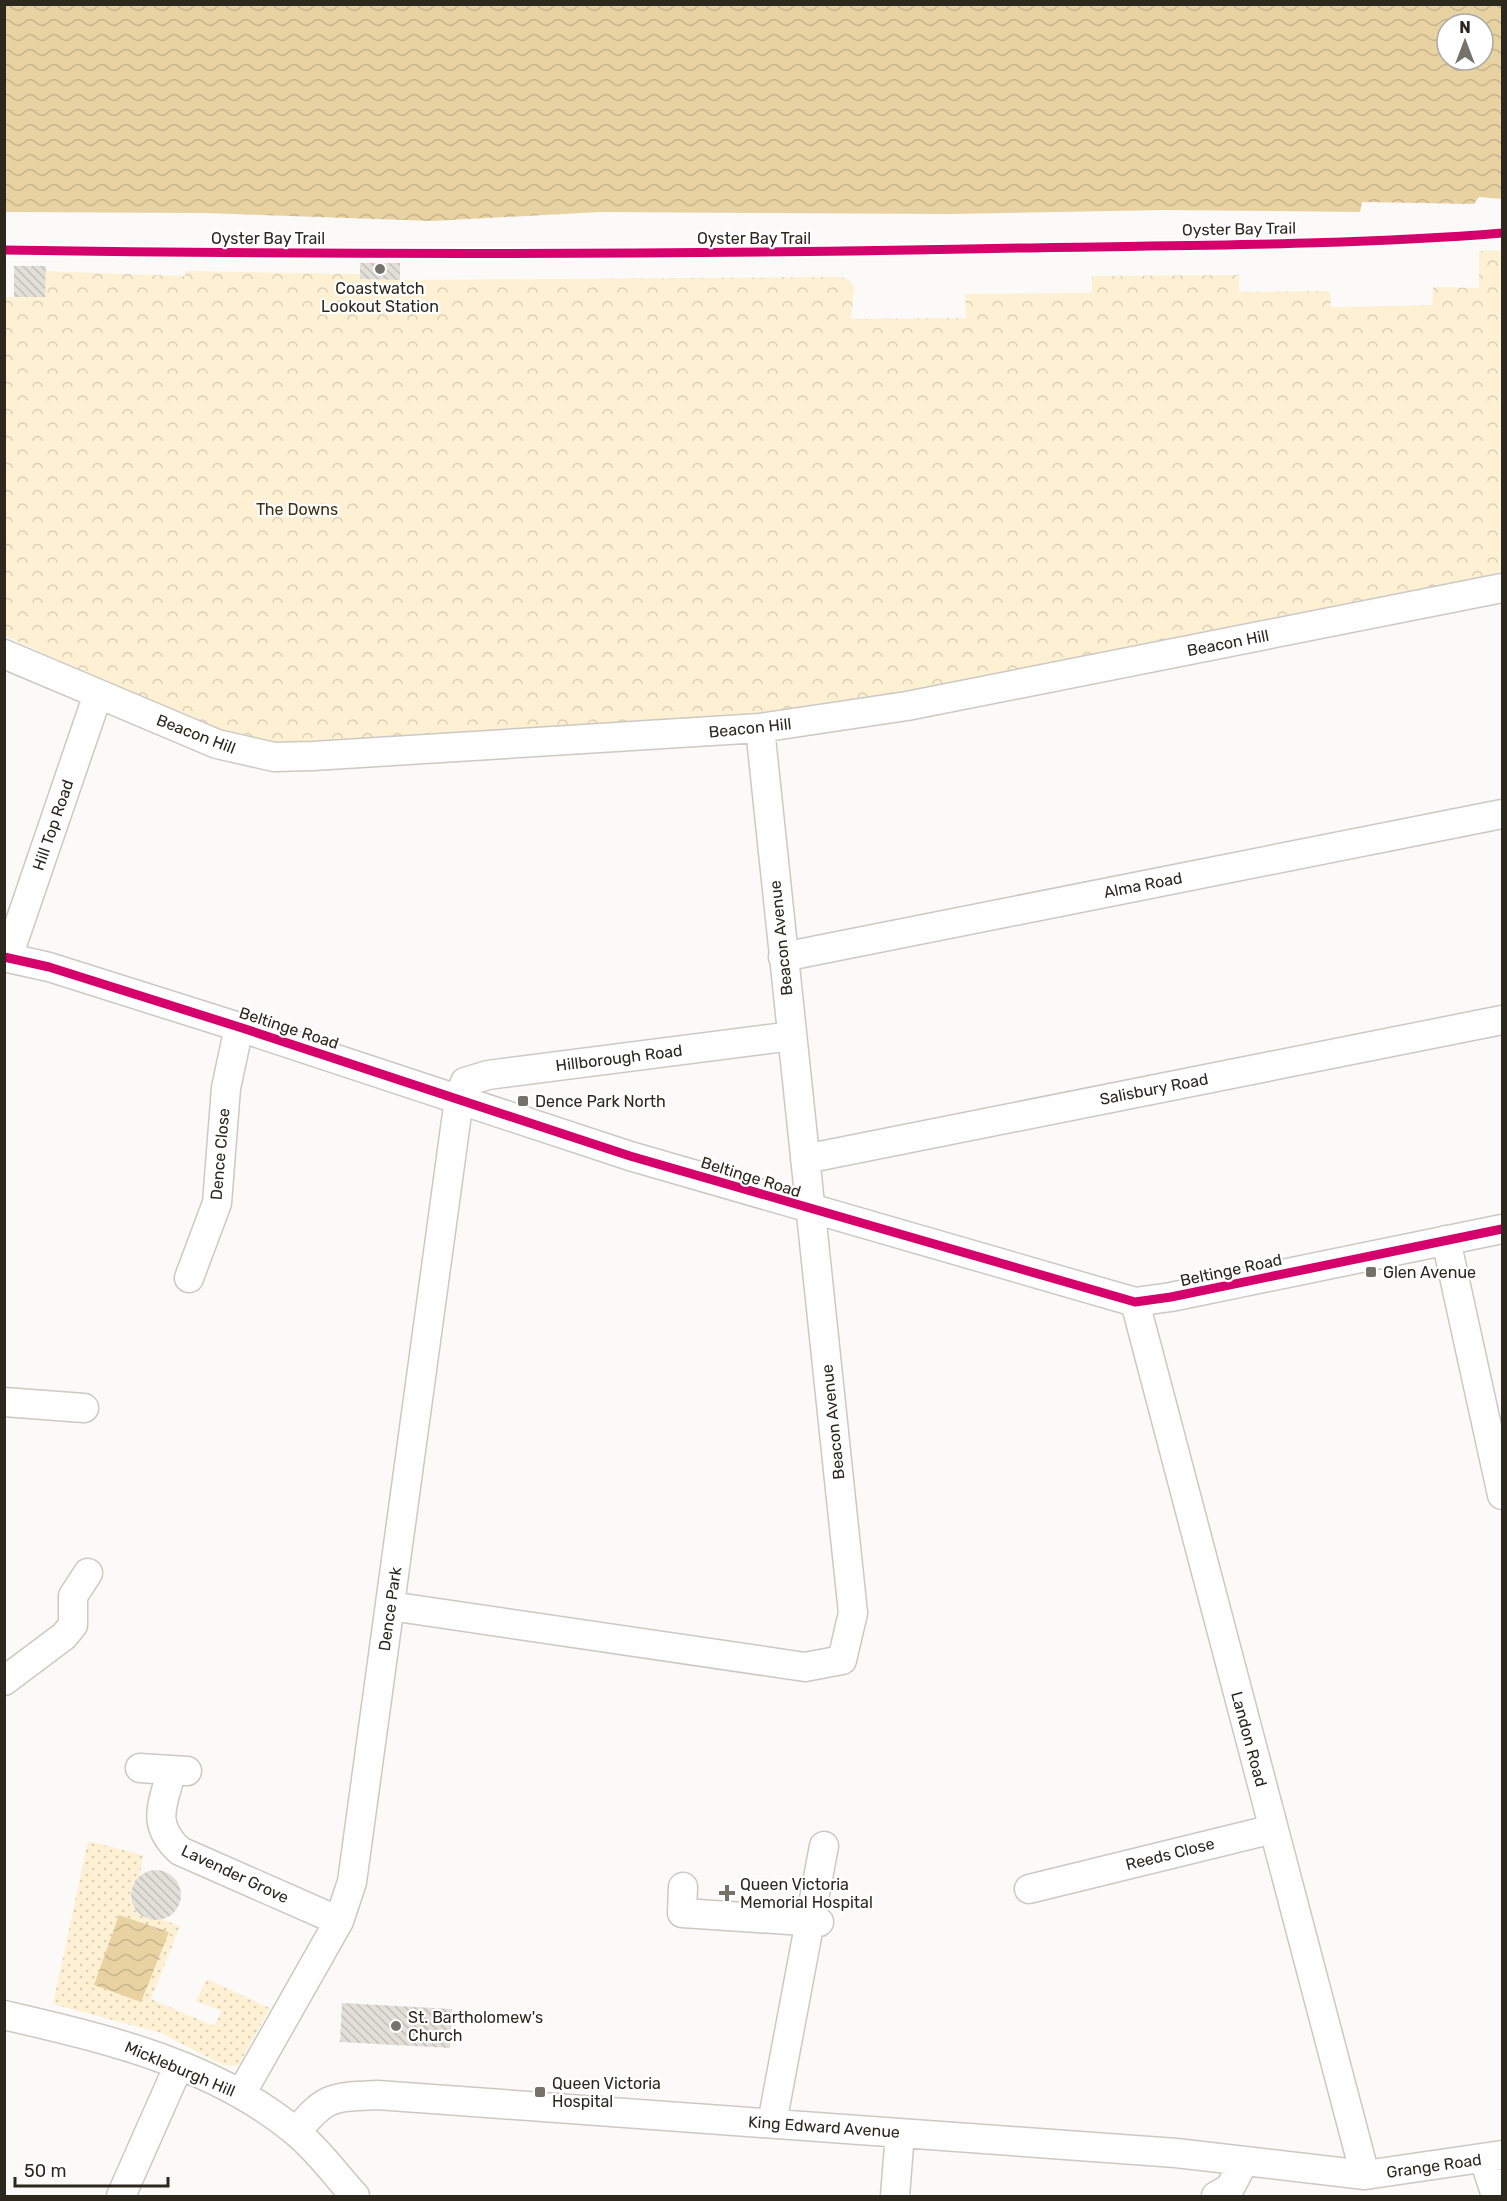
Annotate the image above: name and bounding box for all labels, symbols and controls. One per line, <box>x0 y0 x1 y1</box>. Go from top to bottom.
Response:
north arrow <box>1435 12 1495 72</box>
text: N <box>1459 18 1471 37</box>
street label: Oyster Bay Trail <box>1182 219 1296 239</box>
street label: Oyster Bay Trail <box>211 229 325 248</box>
street label: Oyster Bay Trail <box>697 229 811 248</box>
marker: Coastwatch Lookout Station <box>373 262 387 276</box>
place label: Coastwatch Lookout Station <box>321 279 439 316</box>
park label: The Downs <box>256 500 338 519</box>
street label: Beacon Hill <box>1185 626 1271 660</box>
street label: Beacon Hill <box>154 710 238 758</box>
street label: Beacon Hill <box>708 714 792 742</box>
street label: Hill Top Road <box>29 777 77 873</box>
street label: Alma Road <box>1102 868 1184 902</box>
street label: Beacon Avenue <box>765 879 796 997</box>
street label: Beltinge Road <box>237 1003 341 1053</box>
street label: Hillborough Road <box>554 1041 684 1075</box>
street label: Salisbury Road <box>1098 1069 1210 1109</box>
place label: Dence Park North <box>535 1092 666 1111</box>
marker: Dence Park North <box>516 1094 530 1108</box>
street label: Dence Close <box>207 1107 233 1201</box>
street label: Beltinge Road <box>699 1153 803 1201</box>
street label: Beltinge Road <box>1178 1250 1284 1290</box>
place label: Glen Avenue <box>1383 1263 1476 1282</box>
marker: Glen Avenue <box>1364 1265 1378 1279</box>
street label: Beacon Avenue <box>817 1363 848 1481</box>
street label: Dence Park <box>375 1565 405 1652</box>
street label: Landon Road <box>1227 1689 1271 1789</box>
street label: Reeds Close <box>1124 1834 1216 1874</box>
street label: Lavender Grove <box>178 1841 292 1907</box>
place label: Queen Victoria Memorial Hospital <box>740 1875 873 1912</box>
marker: Queen Victoria Memorial Hospital <box>718 1884 736 1902</box>
place label: St. Bartholomew's Church <box>408 2008 543 2045</box>
marker: St. Bartholomew's Church <box>389 2019 403 2033</box>
street label: Mickleburgh Hill <box>122 2037 238 2101</box>
place label: Queen Victoria Hospital <box>552 2074 661 2111</box>
marker: Queen Victoria Hospital <box>533 2085 547 2099</box>
street label: King Edward Avenue <box>747 2112 901 2142</box>
scale bar <box>15 2150 168 2188</box>
street label: Grange Road <box>1385 2150 1483 2182</box>
text: 50 m <box>24 2160 67 2182</box>

